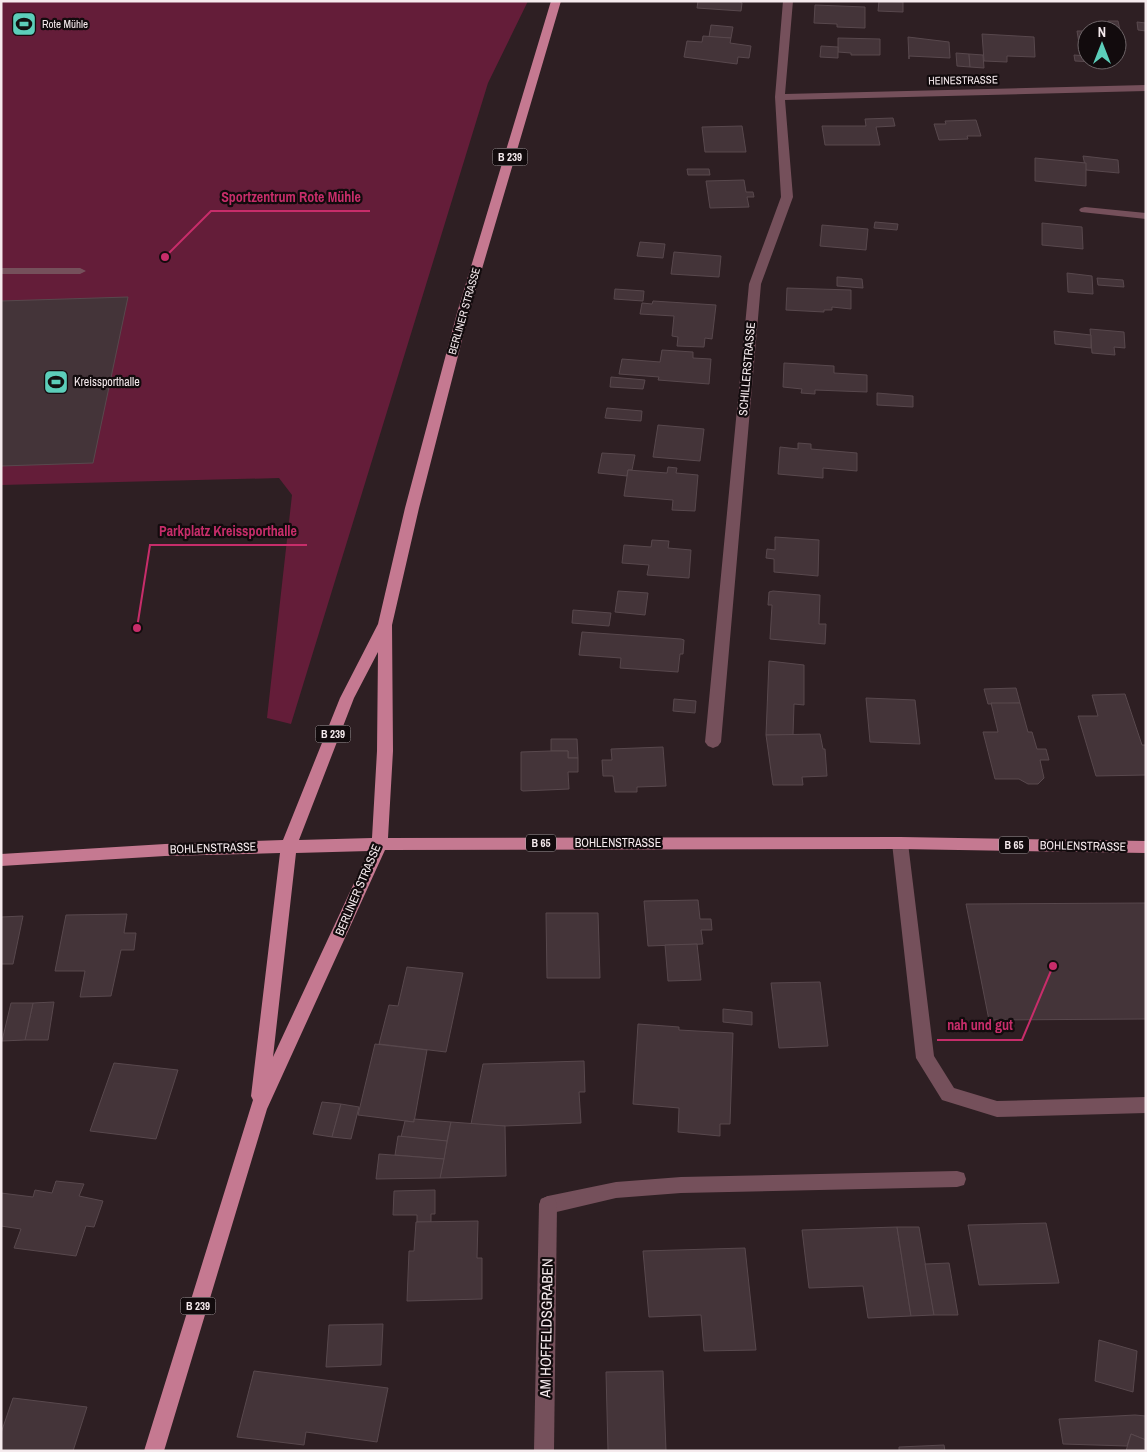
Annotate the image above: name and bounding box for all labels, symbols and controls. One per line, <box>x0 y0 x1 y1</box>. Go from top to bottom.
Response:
sports icon: Rote Mühle <box>11 11 37 37</box>
place label: Rote Mühle <box>42 17 88 31</box>
north arrow <box>1077 20 1127 70</box>
text: N <box>1098 23 1106 41</box>
street label: HEINESTRASSE <box>928 72 998 88</box>
road number: B 239 <box>492 148 528 166</box>
callout: Sportzentrum Rote Mühle <box>211 182 370 211</box>
text: Sportzentrum Rote Mühle <box>221 188 361 206</box>
street label: BERLINER STRASSE <box>445 266 483 356</box>
street label: SCHILLERSTRASSE <box>735 321 759 417</box>
sports icon: Kreissporthalle <box>43 369 69 395</box>
place label: Kreissporthalle <box>74 374 140 390</box>
callout: Parkplatz Kreissporthalle <box>150 516 307 545</box>
text: Parkplatz Kreissporthalle <box>159 522 297 540</box>
road number: B 239 <box>316 726 350 742</box>
road number: B 65 <box>526 834 556 851</box>
street label: BOHLENSTRASSE <box>575 835 661 851</box>
road number: B 65 <box>999 836 1029 854</box>
street label: BOHLENSTRASSE <box>1040 837 1126 855</box>
street label: BOHLENSTRASSE <box>170 838 256 858</box>
street label: BERLINER STRASSE <box>332 842 384 938</box>
callout: nah und gut <box>937 1011 1022 1040</box>
text: nah und gut <box>947 1016 1013 1034</box>
street label: AM HOFFELDSGRABEN <box>534 1258 558 1399</box>
road number: B 239 <box>180 1298 216 1314</box>

